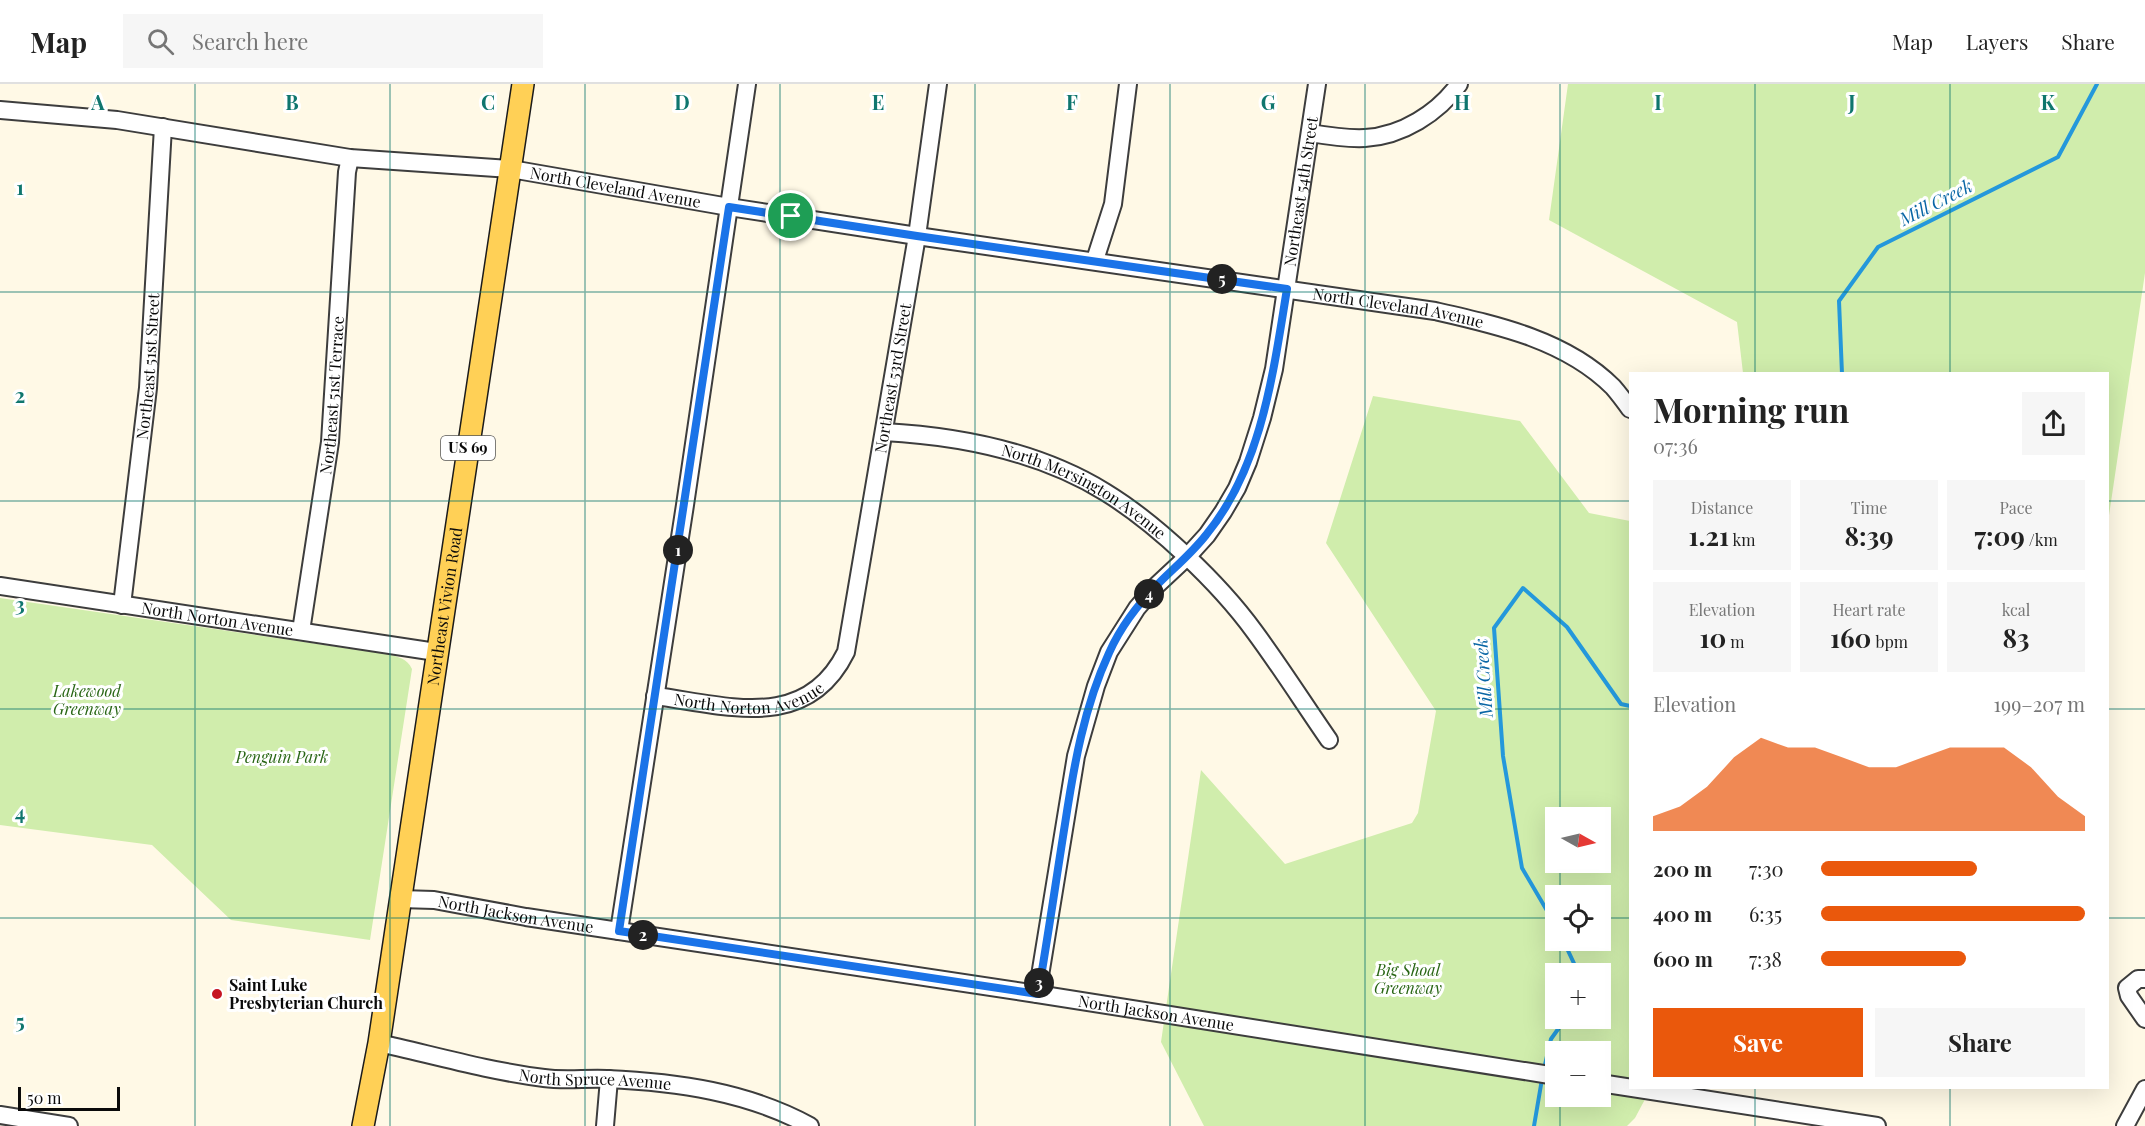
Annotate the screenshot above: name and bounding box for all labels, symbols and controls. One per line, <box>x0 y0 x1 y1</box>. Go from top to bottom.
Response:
search box <box>123 14 543 68</box>
text: Map <box>30 23 87 60</box>
icon: search <box>144 25 177 58</box>
text: Search here <box>192 26 308 56</box>
text: Map <box>1892 27 1933 55</box>
text: Layers <box>1966 27 2028 55</box>
text: Share <box>2061 27 2115 55</box>
text: A <box>90 88 105 115</box>
text: B <box>285 88 299 115</box>
text: C <box>481 88 495 115</box>
text: D <box>674 88 690 115</box>
text: E <box>872 88 884 115</box>
text: F <box>1066 88 1078 115</box>
text: G <box>1261 88 1276 115</box>
text: H <box>1454 88 1470 115</box>
text: I <box>1654 88 1662 115</box>
text: J <box>1847 88 1856 115</box>
text: K <box>2041 88 2056 115</box>
street label: Northeast 54th Street <box>1279 115 1322 268</box>
street label: North Cleveland Avenue <box>529 162 703 212</box>
text: 1 <box>16 173 24 200</box>
water label: Mill Creek <box>1894 173 1976 231</box>
pin <box>765 190 816 241</box>
icon: arrive <box>774 199 807 232</box>
pin: 5 <box>1207 264 1237 294</box>
text: 5 <box>1218 268 1226 289</box>
street label: North Cleveland Avenue <box>1312 282 1486 332</box>
street label: Northeast 51st Street <box>131 292 163 441</box>
street label: Northeast 53rd Street <box>869 301 915 455</box>
street label: Northeast 51st Terrace <box>314 315 348 476</box>
text: 2 <box>15 381 25 408</box>
text: Morning run <box>1653 387 1849 431</box>
button: share <box>2022 392 2085 455</box>
text: 07:36 <box>1653 432 1698 459</box>
road number: US 69 <box>441 436 495 460</box>
street label: North Mersington Avenue <box>999 439 1171 543</box>
text: Distance <box>1691 497 1753 518</box>
text: Time <box>1851 497 1887 518</box>
text: Pace <box>1999 497 2033 518</box>
text: 1.21 <box>1688 518 1729 553</box>
text: 8:39 <box>1844 518 1894 553</box>
text: 7:09 <box>1974 518 2025 553</box>
street label: Northeast Vivion Road <box>422 526 466 687</box>
text: km <box>1729 529 1756 550</box>
text: /km <box>2025 529 2058 550</box>
pin: 1 <box>663 535 693 565</box>
text: 1 <box>675 539 681 560</box>
pin: 4 <box>1134 579 1164 609</box>
text: 4 <box>1145 583 1153 604</box>
text: 3 <box>15 590 25 617</box>
street label: North Norton Avenue <box>140 597 295 640</box>
text: Elevation <box>1689 599 1755 620</box>
text: Heart rate <box>1832 599 1906 620</box>
text: kcal <box>2002 599 2030 620</box>
text: 10 <box>1700 620 1726 655</box>
text: 160 <box>1830 620 1871 655</box>
text: 83 <box>2003 620 2029 655</box>
text: m <box>1726 631 1744 652</box>
text: bpm <box>1871 631 1908 652</box>
water label: Mill Creek <box>1468 638 1498 719</box>
street label: North Norton Avenue <box>673 677 828 718</box>
park label: Lakewood Greenway <box>52 680 122 719</box>
text: Elevation <box>1653 690 1736 717</box>
text: 199–207 m <box>1994 690 2085 717</box>
park label: Penguin Park <box>235 746 328 767</box>
text: 4 <box>15 798 25 825</box>
north arrow <box>1545 807 1611 873</box>
map controls <box>1545 807 1611 1107</box>
text: 200 m <box>1653 855 1712 882</box>
text: 7:30 <box>1749 855 1783 882</box>
button: locate <box>1545 885 1611 951</box>
street label: North Jackson Avenue <box>436 890 595 937</box>
text: 400 m <box>1653 900 1712 927</box>
text: 6:35 <box>1749 900 1782 927</box>
pin: 2 <box>628 920 658 950</box>
text: 2 <box>639 924 647 945</box>
text: 600 m <box>1653 945 1713 972</box>
text: 7:38 <box>1749 945 1782 972</box>
park label: Big Shoal Greenway <box>1374 959 1442 998</box>
button: + <box>1545 963 1611 1029</box>
pin: 3 <box>1024 968 1054 998</box>
text: 3 <box>1035 972 1043 993</box>
place label: Saint Luke Presbyterian Church <box>229 974 383 1013</box>
marker: Saint Luke Presbyterian Church <box>210 987 224 1001</box>
street label: North Jackson Avenue <box>1077 990 1236 1035</box>
text: 5 <box>15 1007 25 1034</box>
button: Save <box>1653 1008 1863 1077</box>
button: Share <box>1875 1008 2085 1077</box>
button: − <box>1545 1041 1611 1107</box>
street label: North Spruce Avenue <box>518 1064 673 1094</box>
scale bar <box>18 1084 120 1112</box>
text: 50 m <box>27 1087 61 1108</box>

